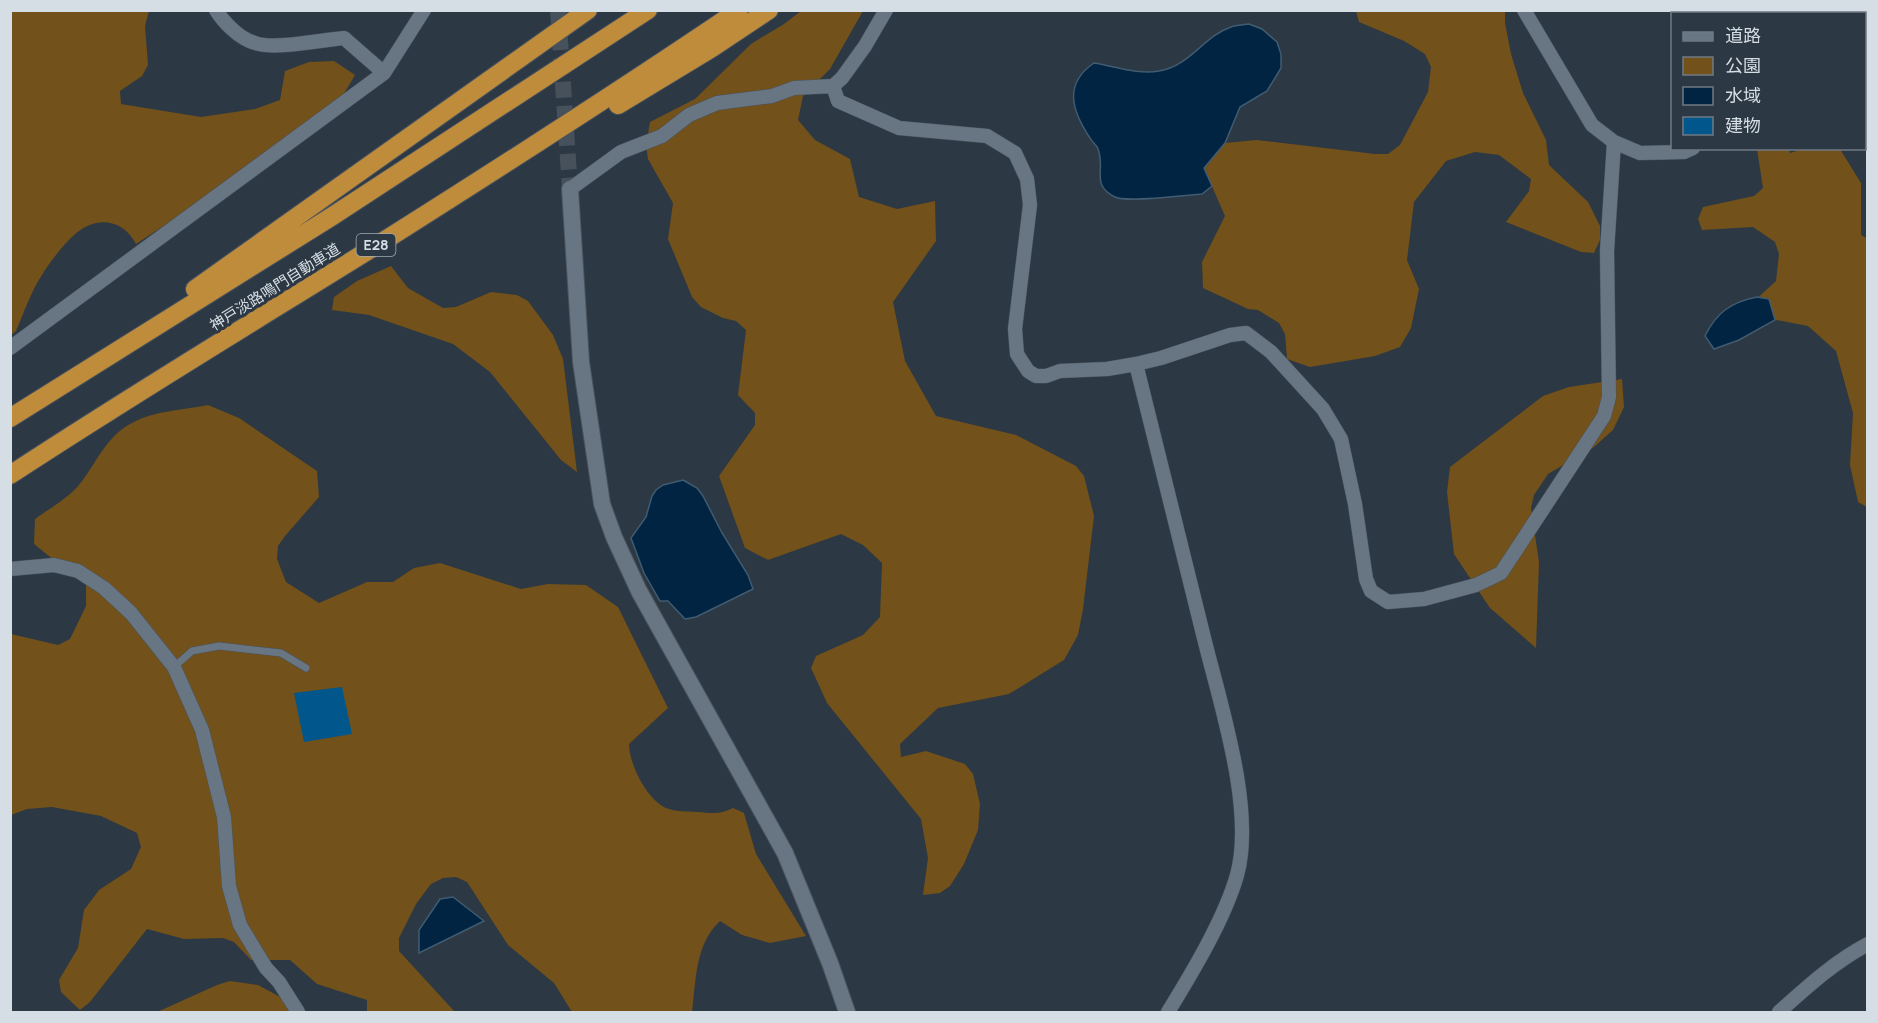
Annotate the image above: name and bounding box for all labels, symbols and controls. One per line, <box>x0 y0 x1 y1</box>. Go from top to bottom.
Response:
legend <box>1671 12 1866 150</box>
text: 道路 <box>1725 23 1761 47</box>
text: 公園 <box>1725 53 1761 77</box>
text: 水域 <box>1725 83 1761 107</box>
text: 建物 <box>1725 113 1761 137</box>
road number: E28 <box>356 234 395 256</box>
street label: 神戸淡路鳴門自動車道 <box>206 238 344 335</box>

